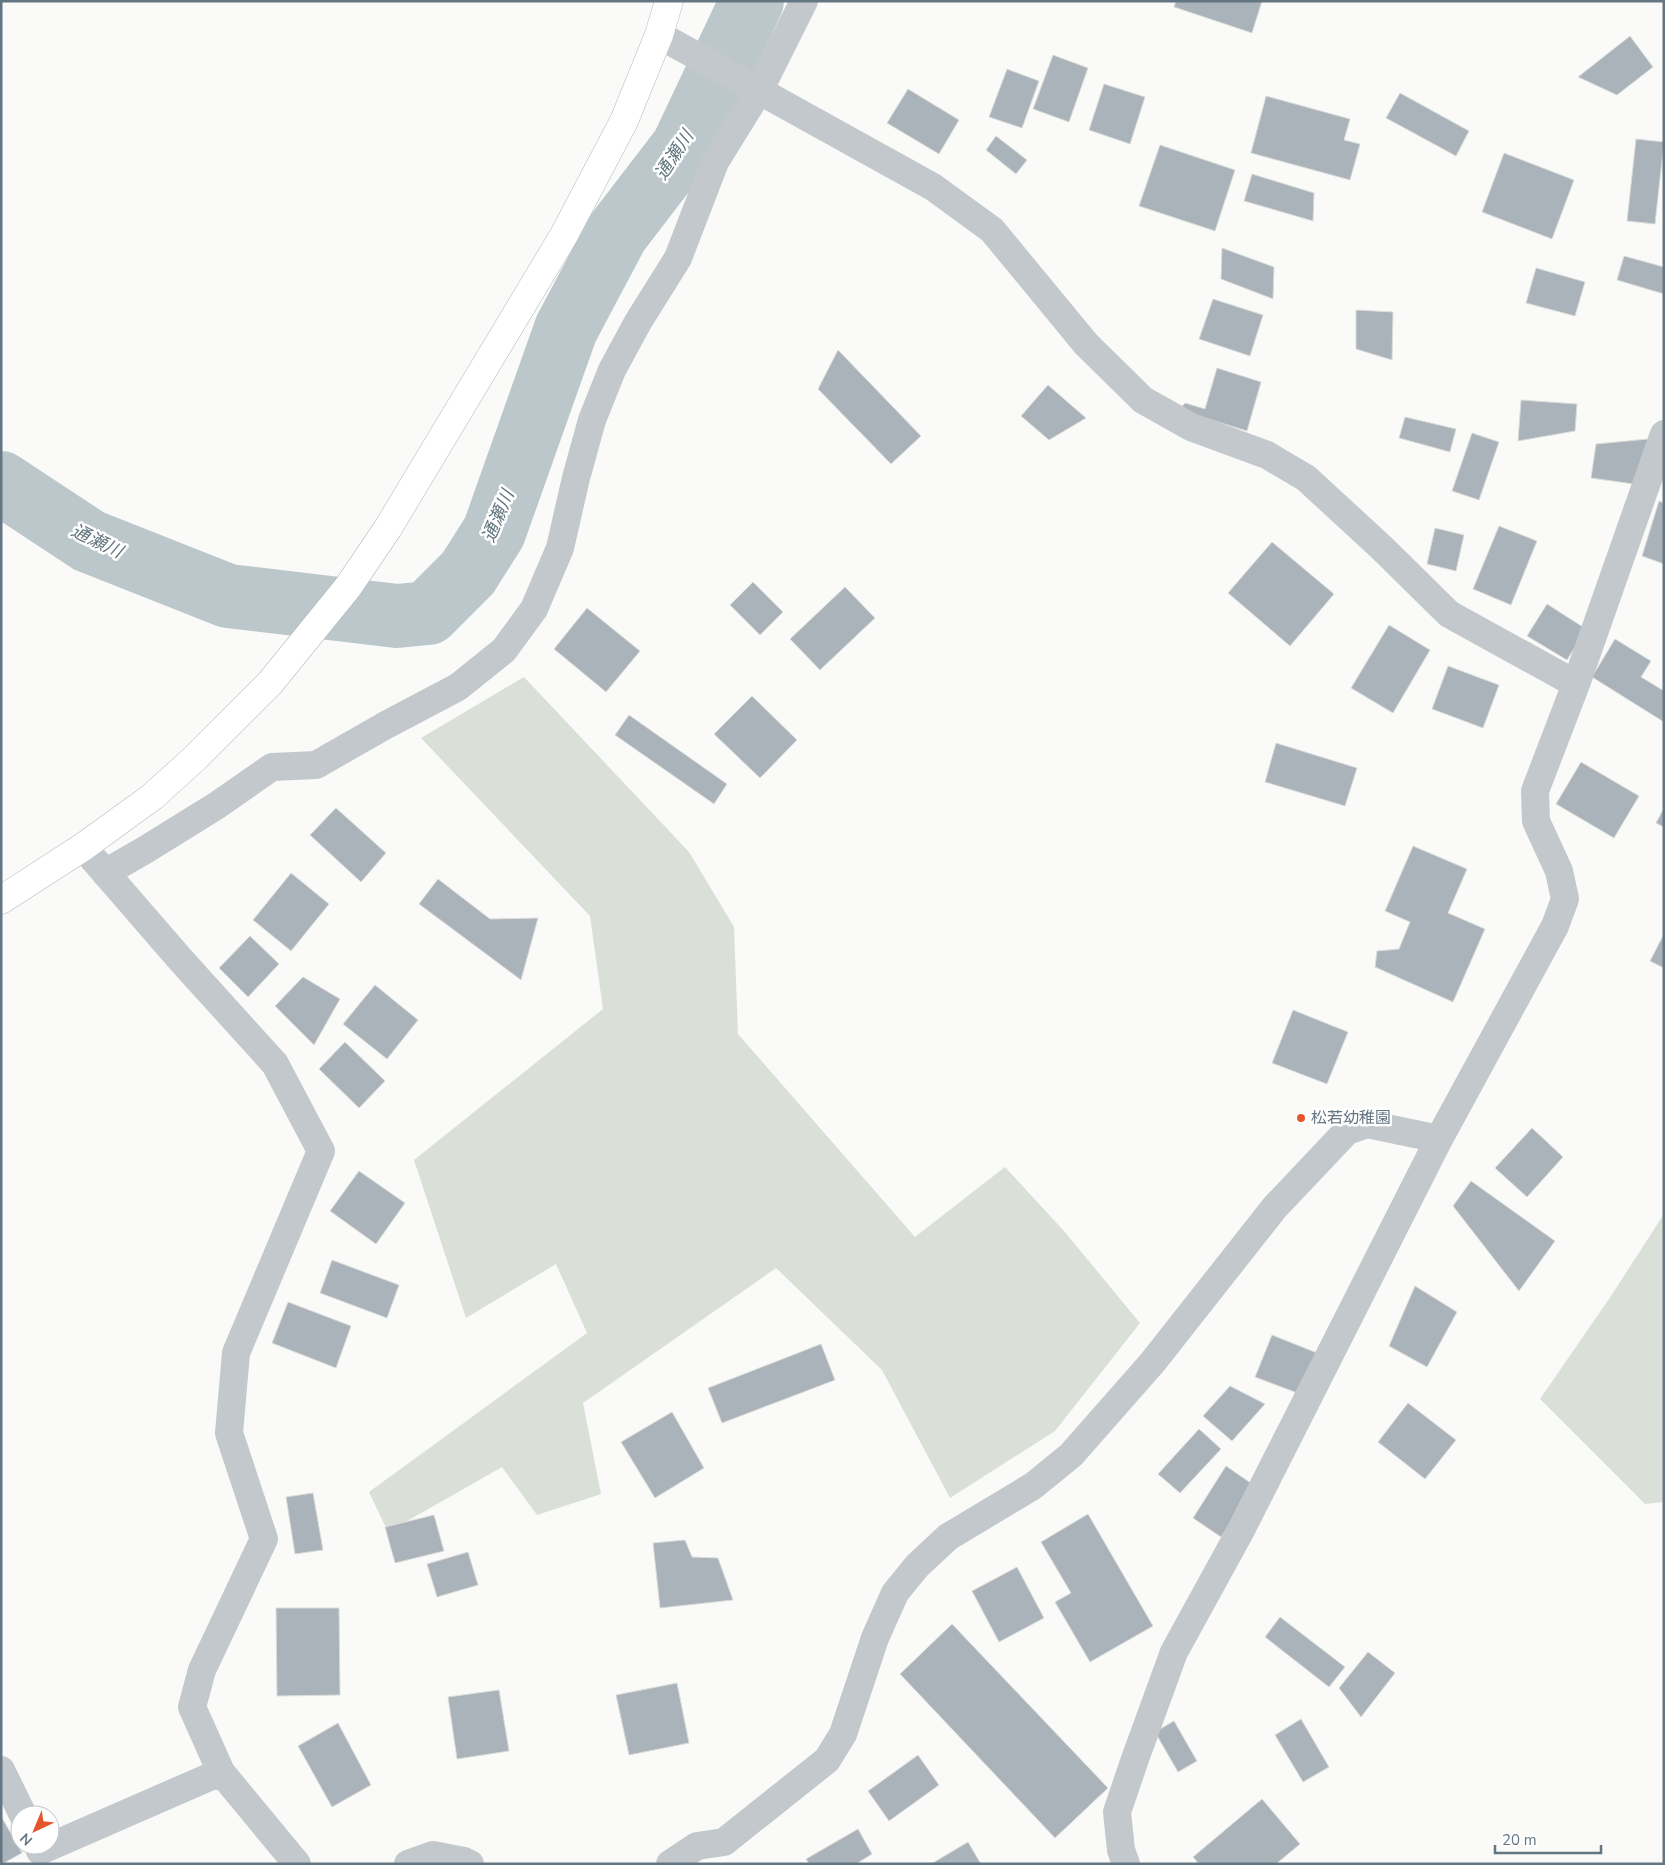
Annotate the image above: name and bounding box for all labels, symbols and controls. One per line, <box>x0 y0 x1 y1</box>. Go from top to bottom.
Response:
water label: 通瀬川 <box>649 124 700 184</box>
water label: 通瀬川 <box>476 485 520 546</box>
water label: 通瀬川 <box>67 518 128 564</box>
place label: 松若幼稚園 <box>1311 1107 1391 1129</box>
marker: 松若幼稚園 <box>1295 1112 1307 1124</box>
north arrow <box>10 1805 60 1855</box>
scale bar <box>1495 1822 1601 1854</box>
text: N <box>16 1829 37 1849</box>
text: 20 m <box>1502 1830 1537 1850</box>

